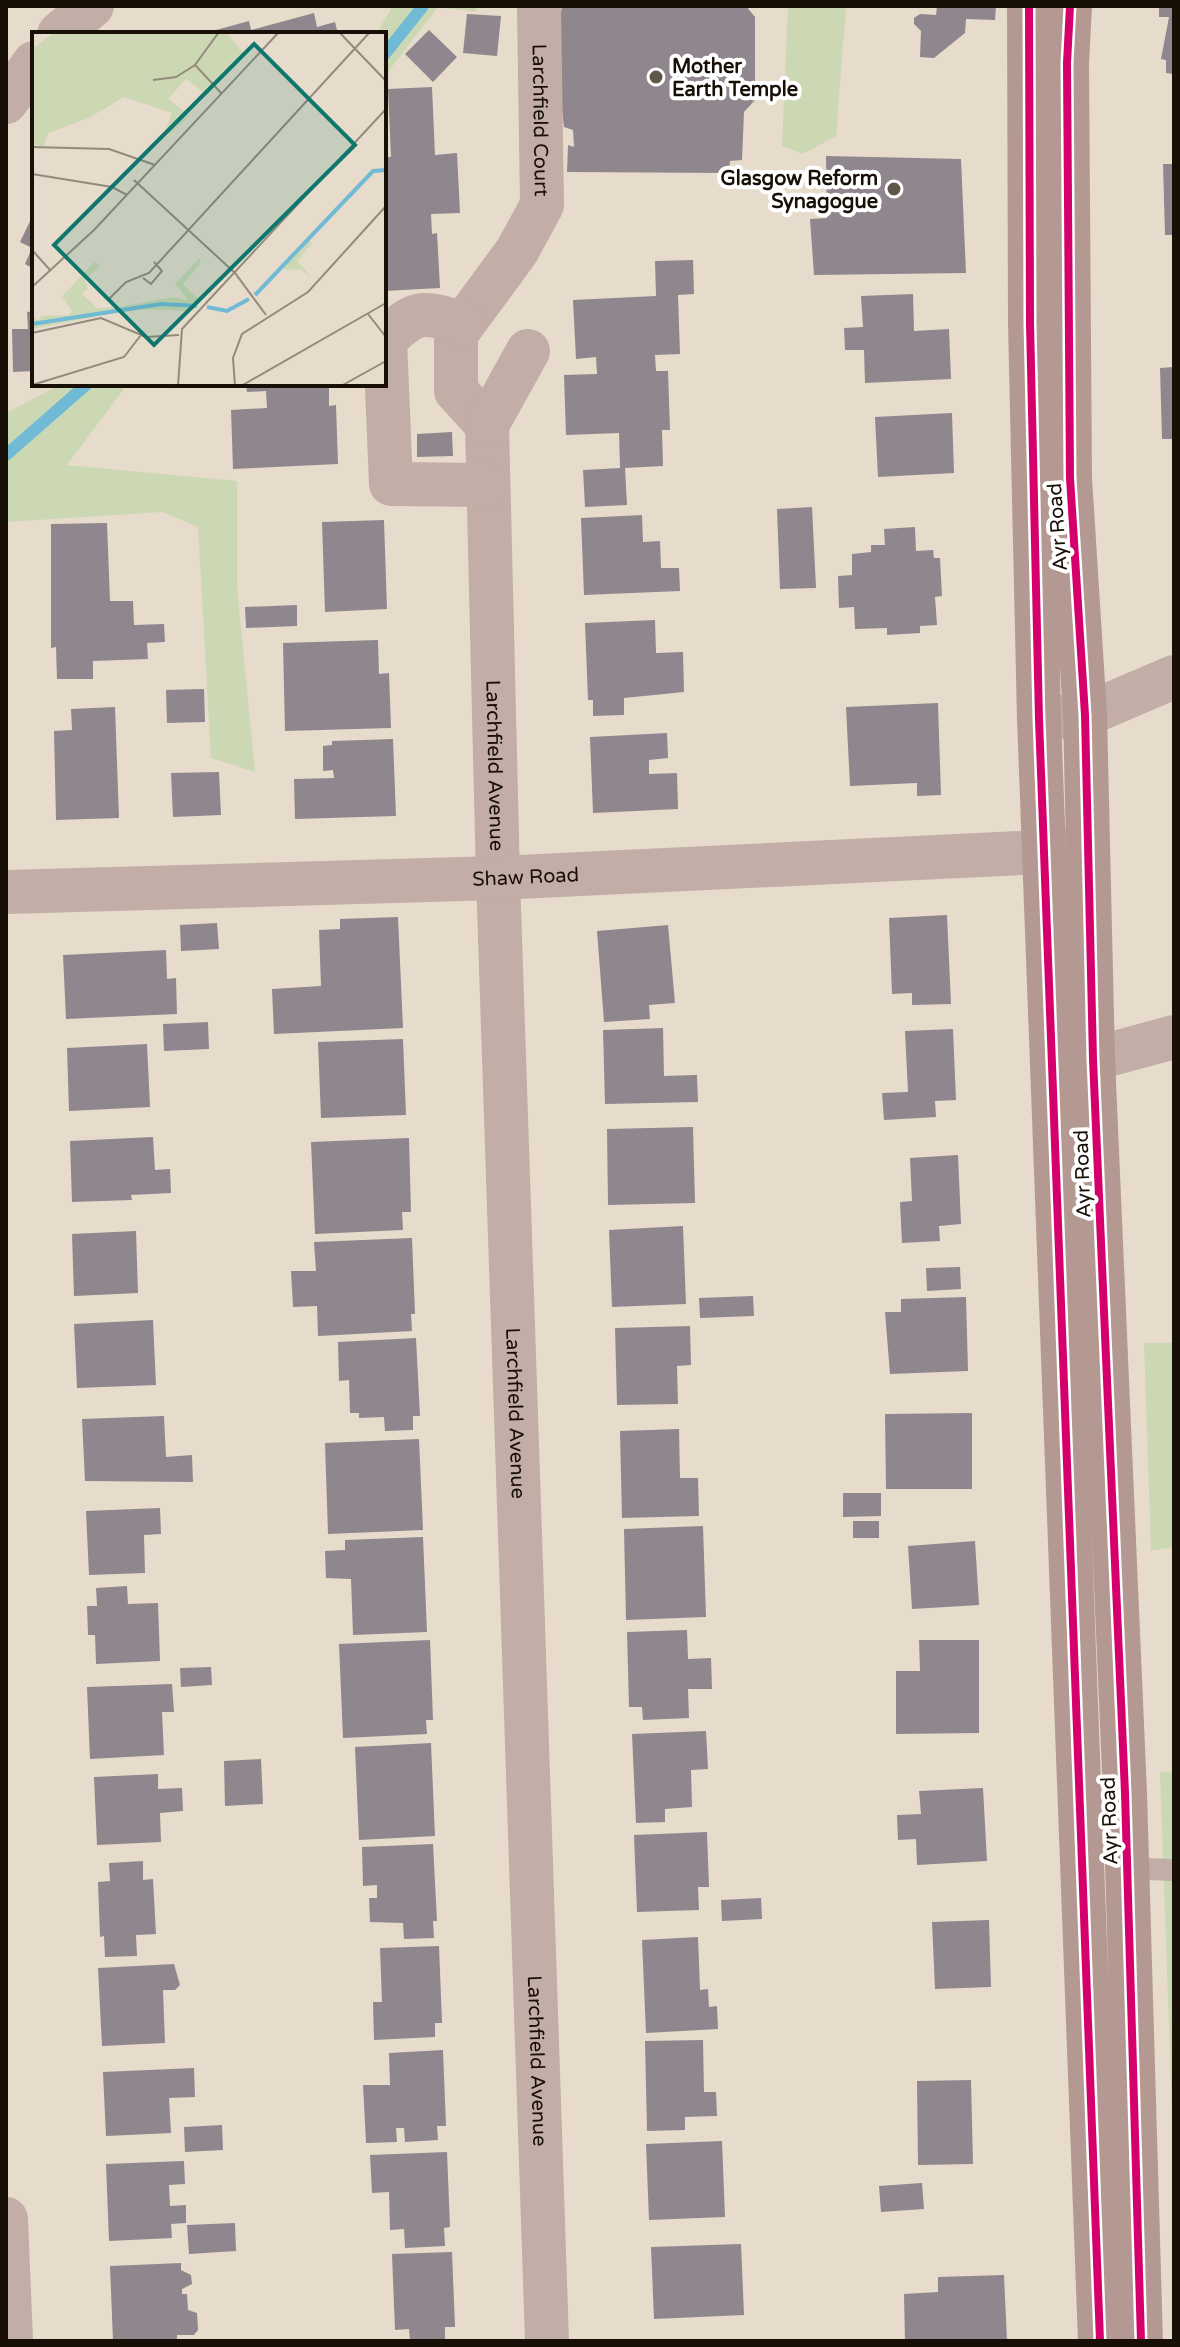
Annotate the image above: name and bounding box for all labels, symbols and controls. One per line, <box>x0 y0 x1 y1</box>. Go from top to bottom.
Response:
inset map <box>32 32 386 386</box>
street label: Larchfield Court <box>527 43 553 197</box>
place label: Mother Earth Temple <box>672 55 798 102</box>
marker: Mother Earth Temple <box>647 68 665 86</box>
place label: Glasgow Reform Synagogue <box>721 167 878 214</box>
marker: Glasgow Reform Synagogue <box>885 180 903 198</box>
street label: Ayr Road <box>1043 482 1073 572</box>
street label: Larchfield Avenue <box>480 680 508 851</box>
street label: Shaw Road <box>472 863 580 892</box>
street label: Ayr Road <box>1069 1130 1097 1218</box>
street label: Larchfield Avenue <box>500 1327 530 1499</box>
street label: Ayr Road <box>1096 1777 1124 1865</box>
street label: Larchfield Avenue <box>522 1975 551 2147</box>

